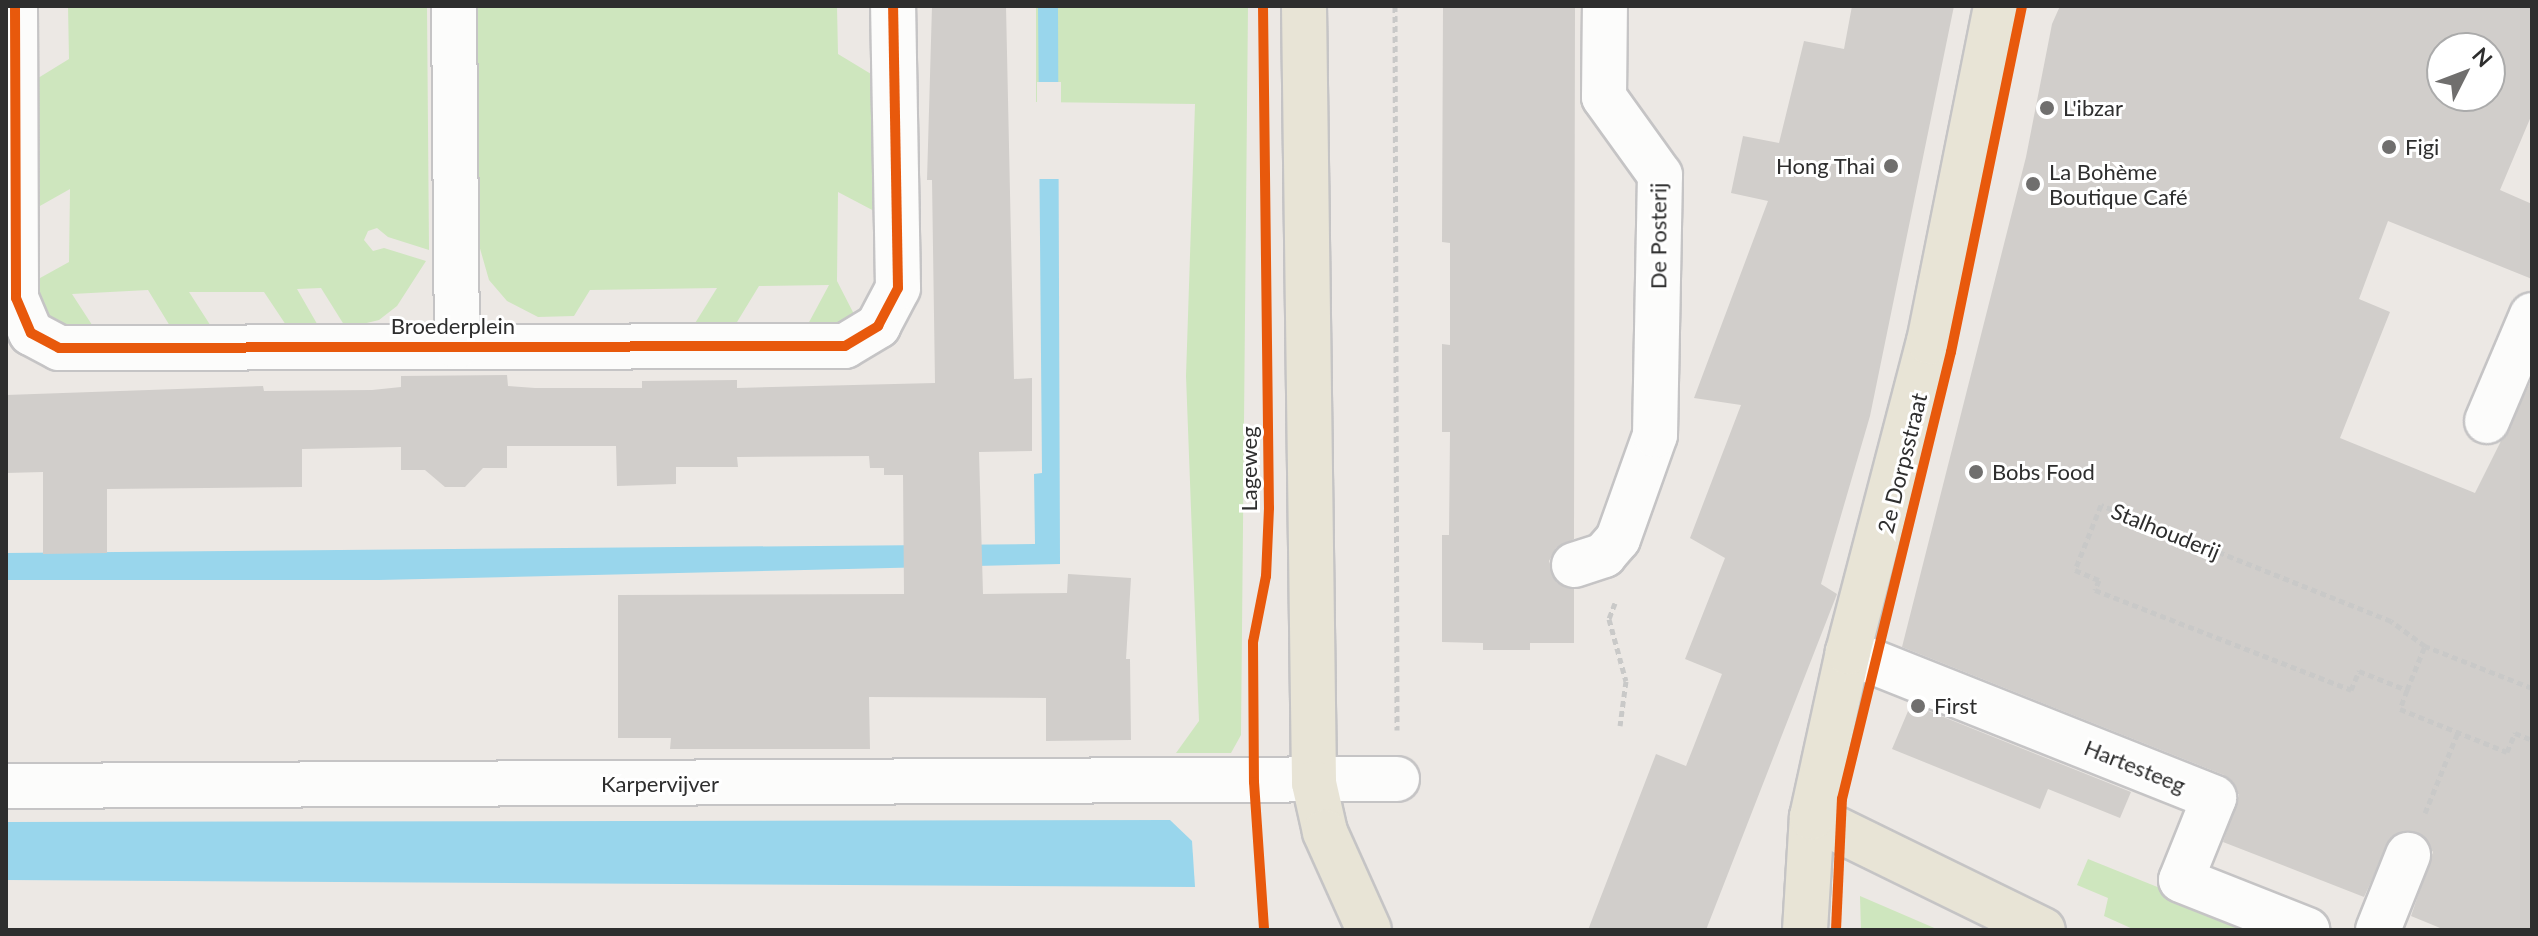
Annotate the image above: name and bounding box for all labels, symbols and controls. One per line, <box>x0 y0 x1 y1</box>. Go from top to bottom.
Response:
north arrow <box>2426 32 2506 112</box>
text: N <box>2467 42 2498 72</box>
place label: L'ibzar <box>2063 95 2123 121</box>
marker: L'ibzar <box>2038 99 2056 117</box>
place label: Figi <box>2405 134 2439 160</box>
marker: Figi <box>2380 138 2398 156</box>
place label: Hong Thai <box>1775 153 1875 179</box>
marker: Hong Thai <box>1882 157 1900 175</box>
place label: La Bohème Boutique Café <box>2049 158 2188 210</box>
marker: La Bohème Boutique Café <box>2024 175 2042 193</box>
street label: De Posterij <box>1645 183 1671 289</box>
street label: Broederplein <box>391 313 515 339</box>
street label: 2e Dorpsstraat <box>1872 390 1932 536</box>
street label: Lageweg <box>1236 426 1262 512</box>
place label: Bobs Food <box>1992 459 2095 485</box>
marker: Bobs Food <box>1967 463 1985 481</box>
street label: Stalhouderij <box>2108 497 2224 565</box>
place label: First <box>1934 693 1977 719</box>
marker: First <box>1909 697 1927 715</box>
street label: Hartesteeg <box>2081 734 2189 798</box>
street label: Karpervijver <box>601 771 719 797</box>

